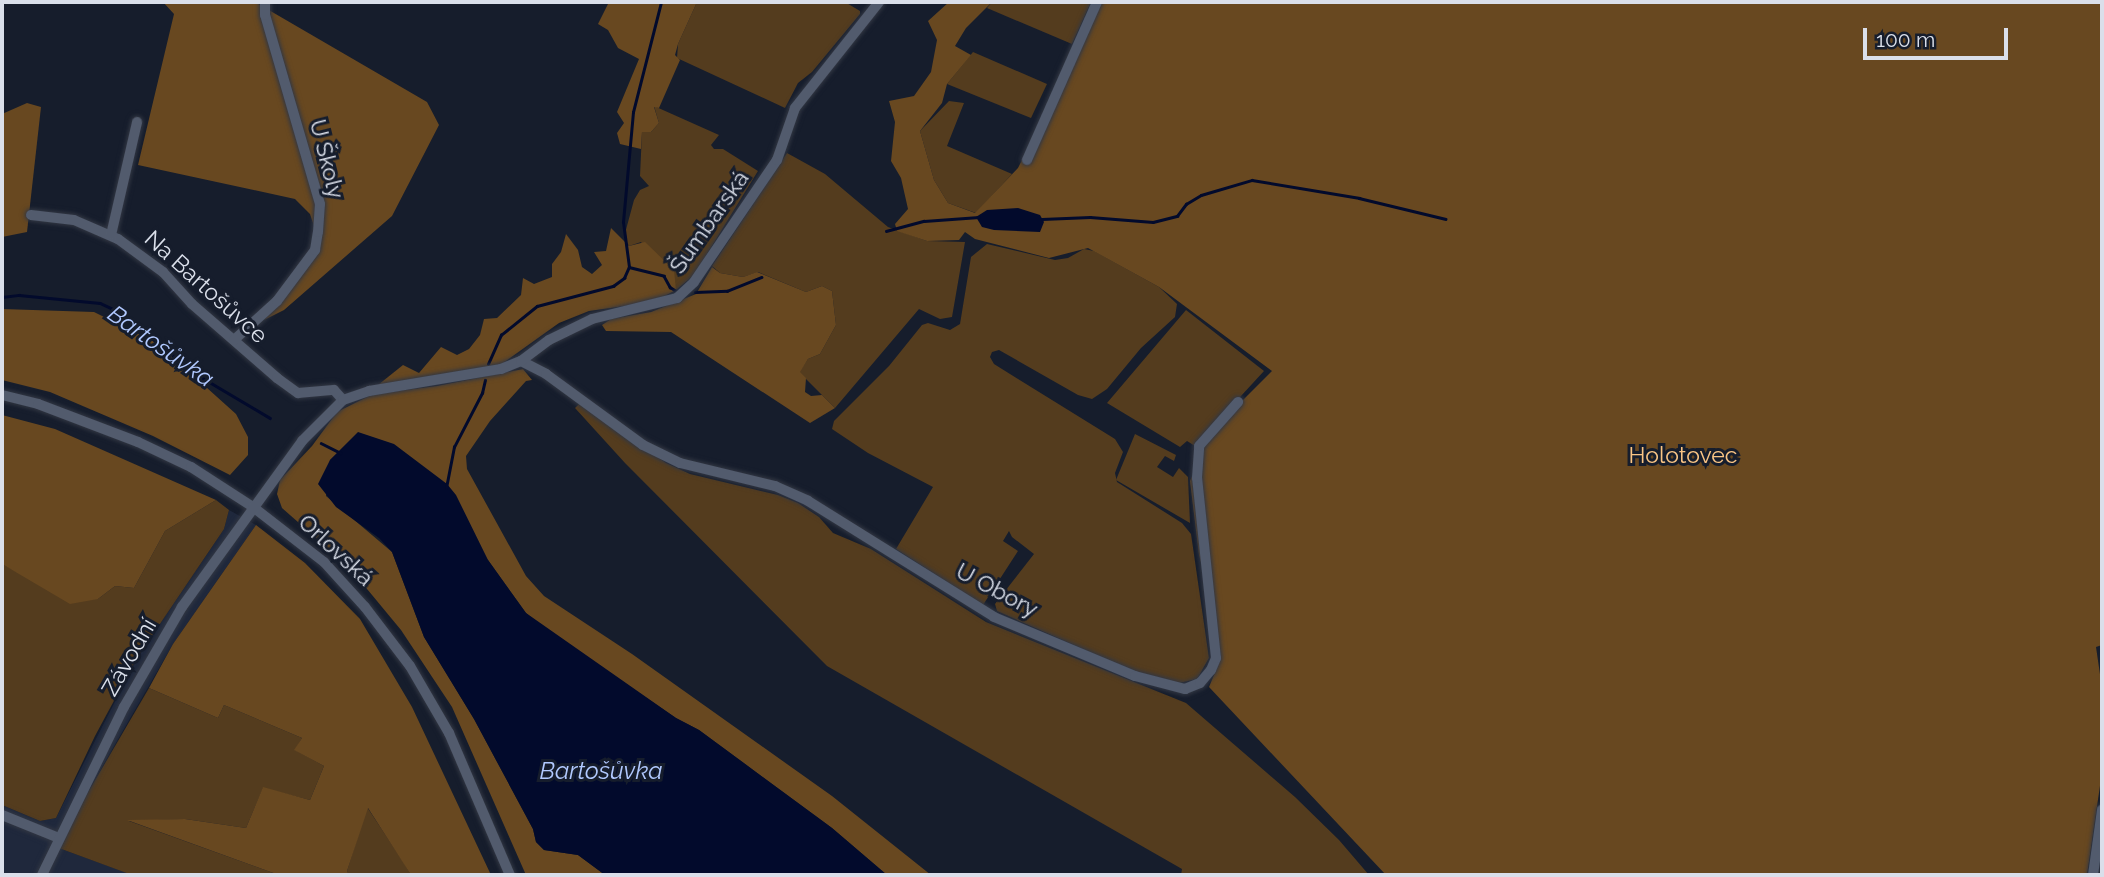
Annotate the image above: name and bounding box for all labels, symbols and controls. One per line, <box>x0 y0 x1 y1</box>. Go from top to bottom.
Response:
scale bar <box>1866 14 2011 58</box>
text: 100 m <box>1876 27 1935 52</box>
street label: U Školy <box>304 116 350 202</box>
street label: Šumbarská <box>663 165 755 279</box>
street label: Na Bartošůvce <box>139 225 273 349</box>
water label: Bartošůvka <box>102 299 220 393</box>
park label: Holotovec <box>1629 441 1737 469</box>
street label: Orlovská <box>293 508 379 592</box>
street label: U Obory <box>951 557 1043 623</box>
street label: Závodní <box>96 613 162 701</box>
water label: Bartošůvka <box>540 757 662 785</box>

